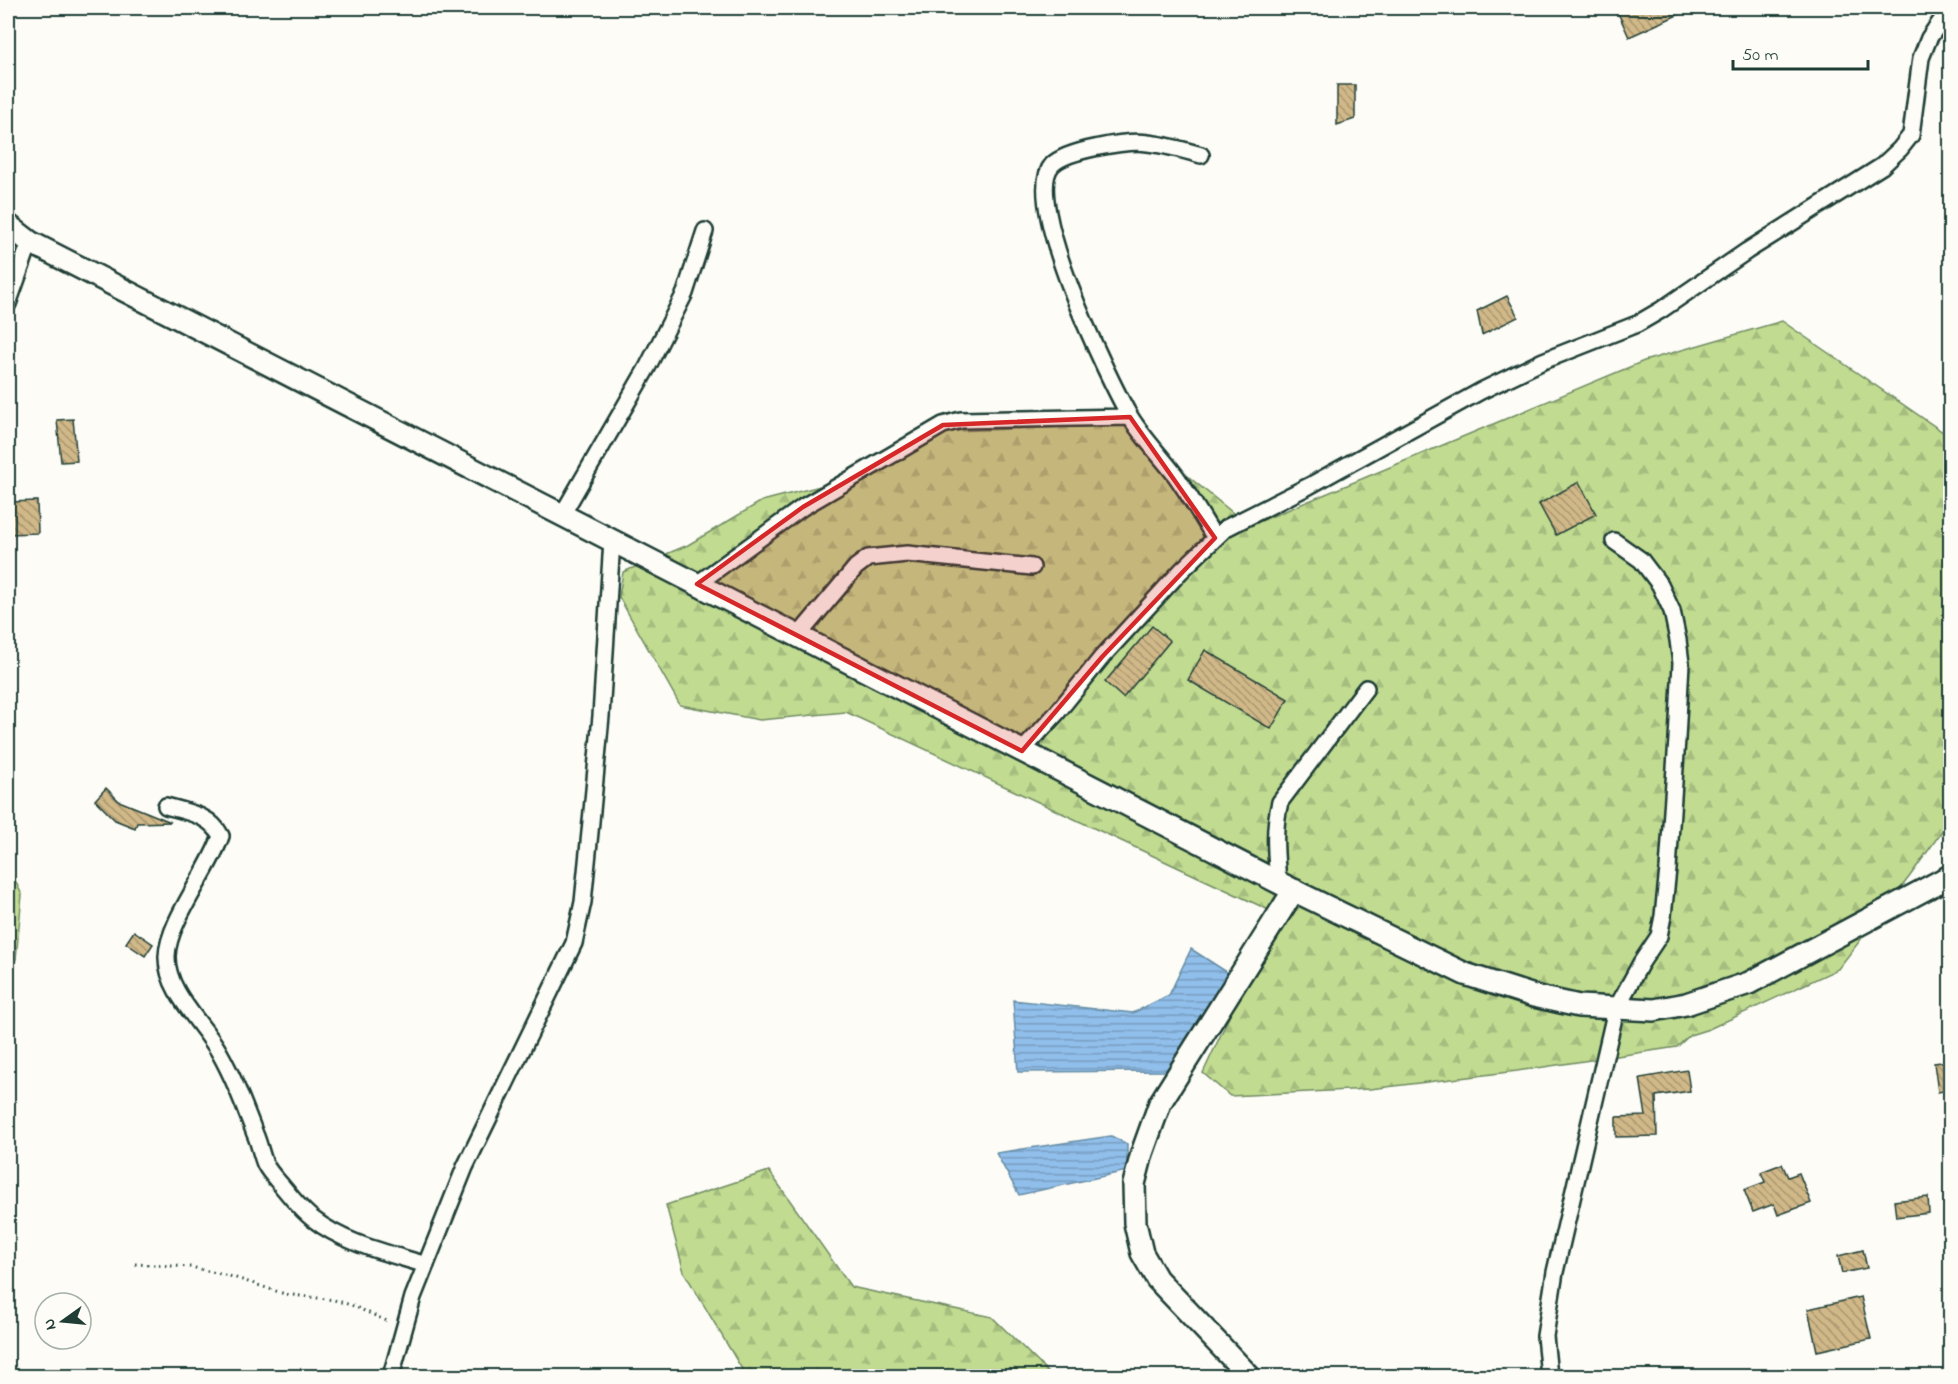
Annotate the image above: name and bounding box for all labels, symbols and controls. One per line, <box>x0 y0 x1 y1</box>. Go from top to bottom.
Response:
scale bar <box>1733 33 1868 71</box>
text: 50 m <box>1742 43 1779 69</box>
north arrow <box>33 1291 93 1351</box>
text: N <box>37 1316 63 1333</box>

